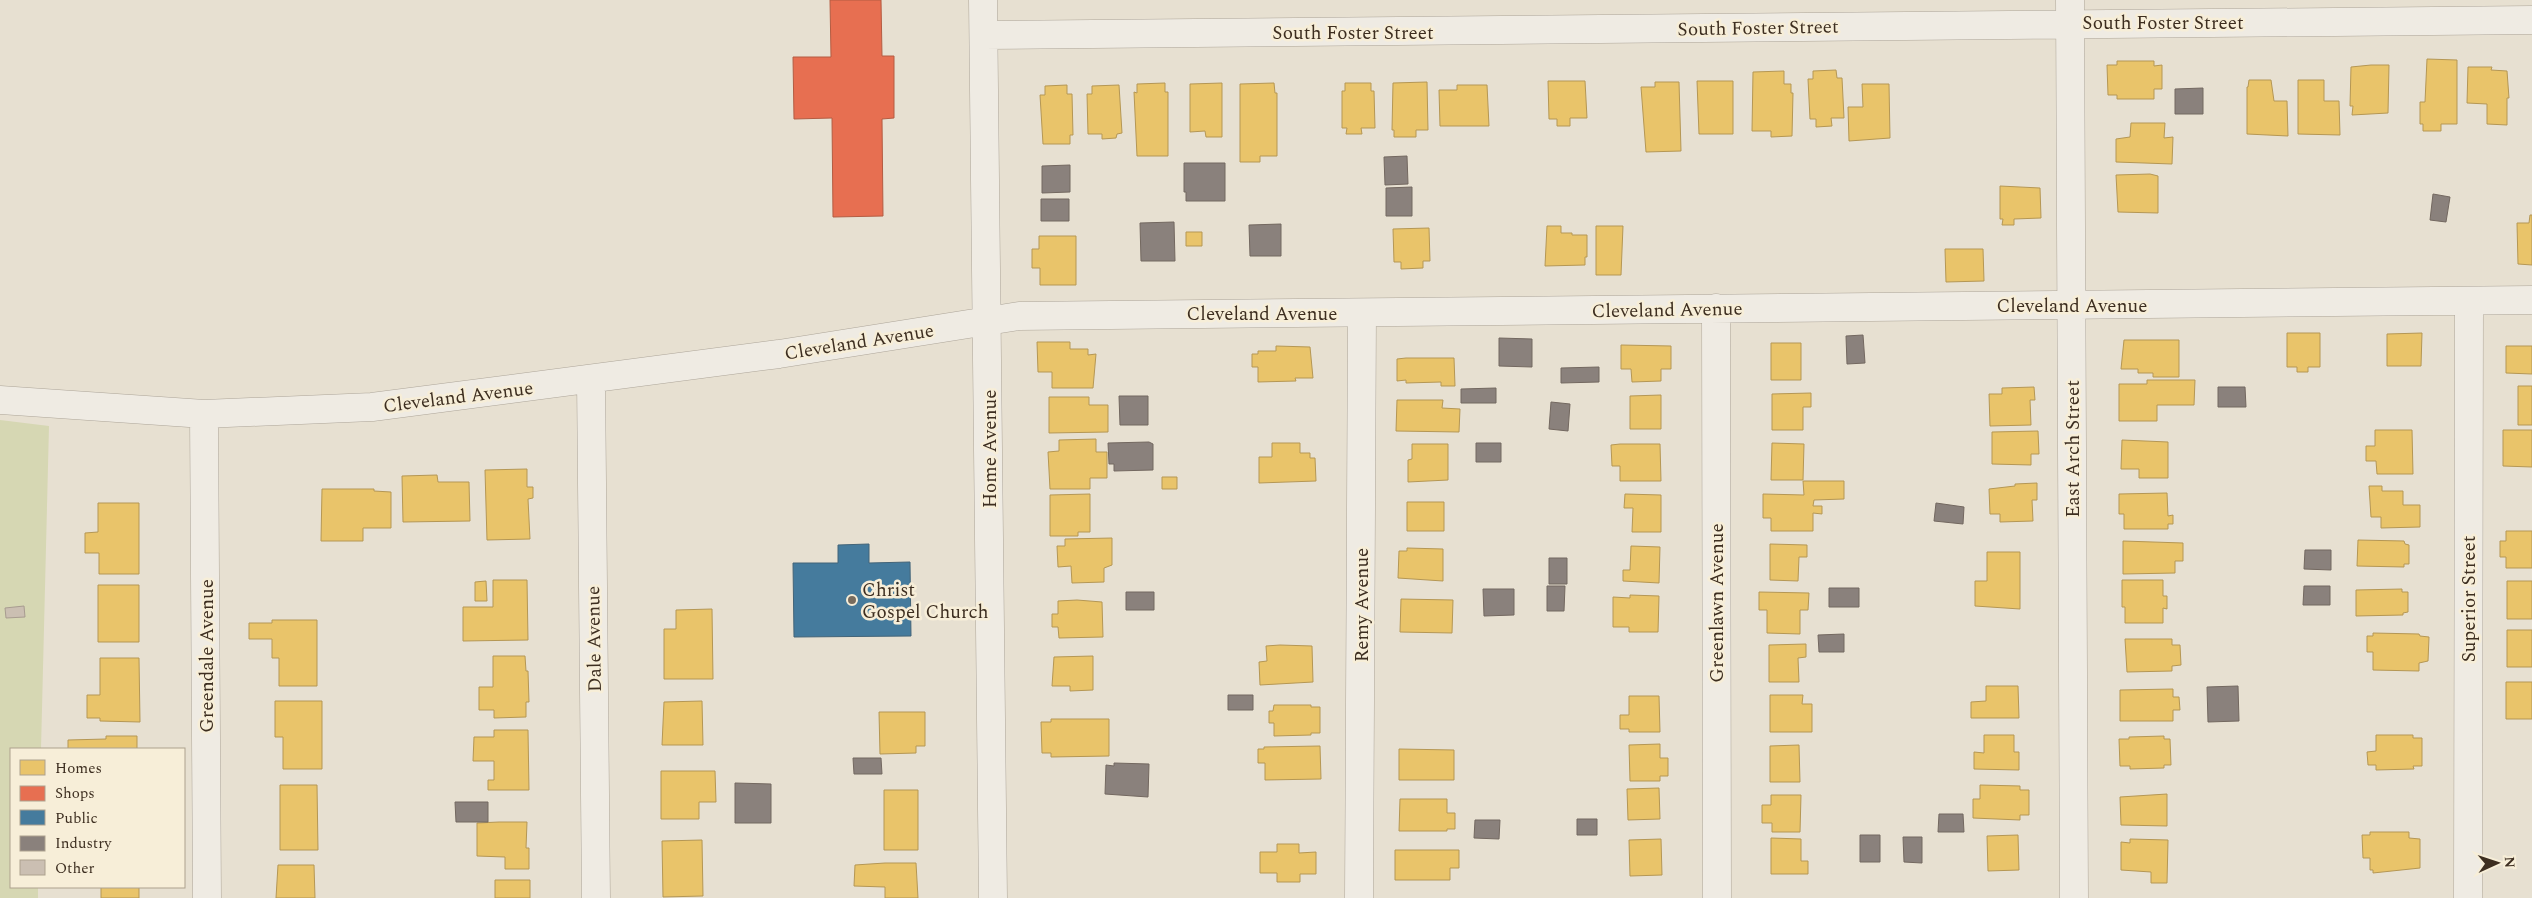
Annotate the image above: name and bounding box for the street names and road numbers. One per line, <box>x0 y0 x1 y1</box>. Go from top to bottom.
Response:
street label: South Foster Street <box>2082 9 2244 38</box>
street label: South Foster Street <box>1677 13 1839 44</box>
street label: South Foster Street <box>1272 19 1434 48</box>
street label: Cleveland Avenue <box>1997 292 2147 321</box>
street label: Cleveland Avenue <box>1591 295 1743 326</box>
street label: Cleveland Avenue <box>1187 300 1337 329</box>
street label: Cleveland Avenue <box>782 316 936 369</box>
street label: Cleveland Avenue <box>382 374 535 421</box>
street label: East Arch Street <box>2059 380 2088 518</box>
street label: Home Avenue <box>976 390 1005 508</box>
street label: Greenlawn Avenue <box>1703 523 1732 683</box>
street label: Superior Street <box>2455 535 2484 662</box>
street label: Remy Avenue <box>1348 548 1377 662</box>
street label: Greendale Avenue <box>193 579 222 733</box>
street label: Dale Avenue <box>579 586 610 692</box>

